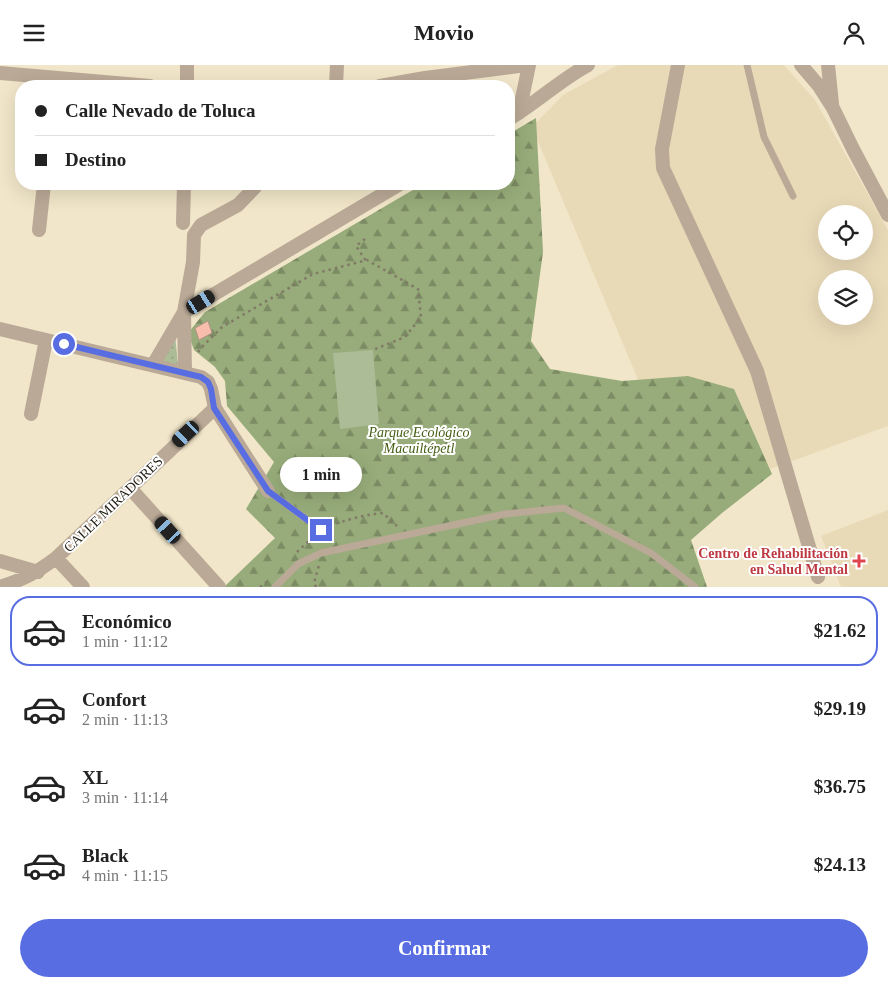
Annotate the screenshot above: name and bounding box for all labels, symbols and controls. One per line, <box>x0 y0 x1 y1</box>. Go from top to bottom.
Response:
icon: menu <box>20 19 48 47</box>
icon: person <box>840 19 868 47</box>
text: Movio <box>414 20 474 45</box>
text: Calle Nevado de Toluca <box>65 100 256 121</box>
text: Destino <box>65 149 126 170</box>
map controls <box>818 205 873 325</box>
button: locate <box>818 205 873 260</box>
button: layers <box>818 270 873 325</box>
car <box>184 288 217 316</box>
route start <box>53 333 75 355</box>
car <box>169 418 202 450</box>
park label: Parque Ecológico Macuiltépetl <box>368 425 469 456</box>
street label: CALLE MIRADORES <box>61 453 166 555</box>
callout: 1 min <box>280 457 362 493</box>
text: 1 min <box>302 466 340 483</box>
car <box>152 514 183 546</box>
route end <box>310 519 332 541</box>
place label: Centro de Rehabilitación en Salud Mental <box>698 546 848 577</box>
marker: Centro de Rehabilitación en Salud Mental <box>852 554 866 568</box>
icon: car <box>22 609 67 654</box>
text: Económico <box>82 611 172 632</box>
text: $21.62 <box>814 620 866 641</box>
text: 1 min · 11:12 <box>82 633 168 650</box>
icon: car <box>22 687 67 732</box>
text: Confort <box>82 689 146 710</box>
text: $29.19 <box>814 698 866 719</box>
text: 2 min · 11:13 <box>82 711 168 728</box>
icon: car <box>22 765 67 810</box>
text: XL <box>82 767 108 788</box>
text: $36.75 <box>814 776 866 797</box>
text: 3 min · 11:14 <box>82 789 168 806</box>
icon: car <box>22 843 67 888</box>
text: Black <box>82 845 128 866</box>
text: $24.13 <box>814 854 866 875</box>
text: 4 min · 11:15 <box>82 867 168 884</box>
button: Confirmar <box>20 919 868 977</box>

